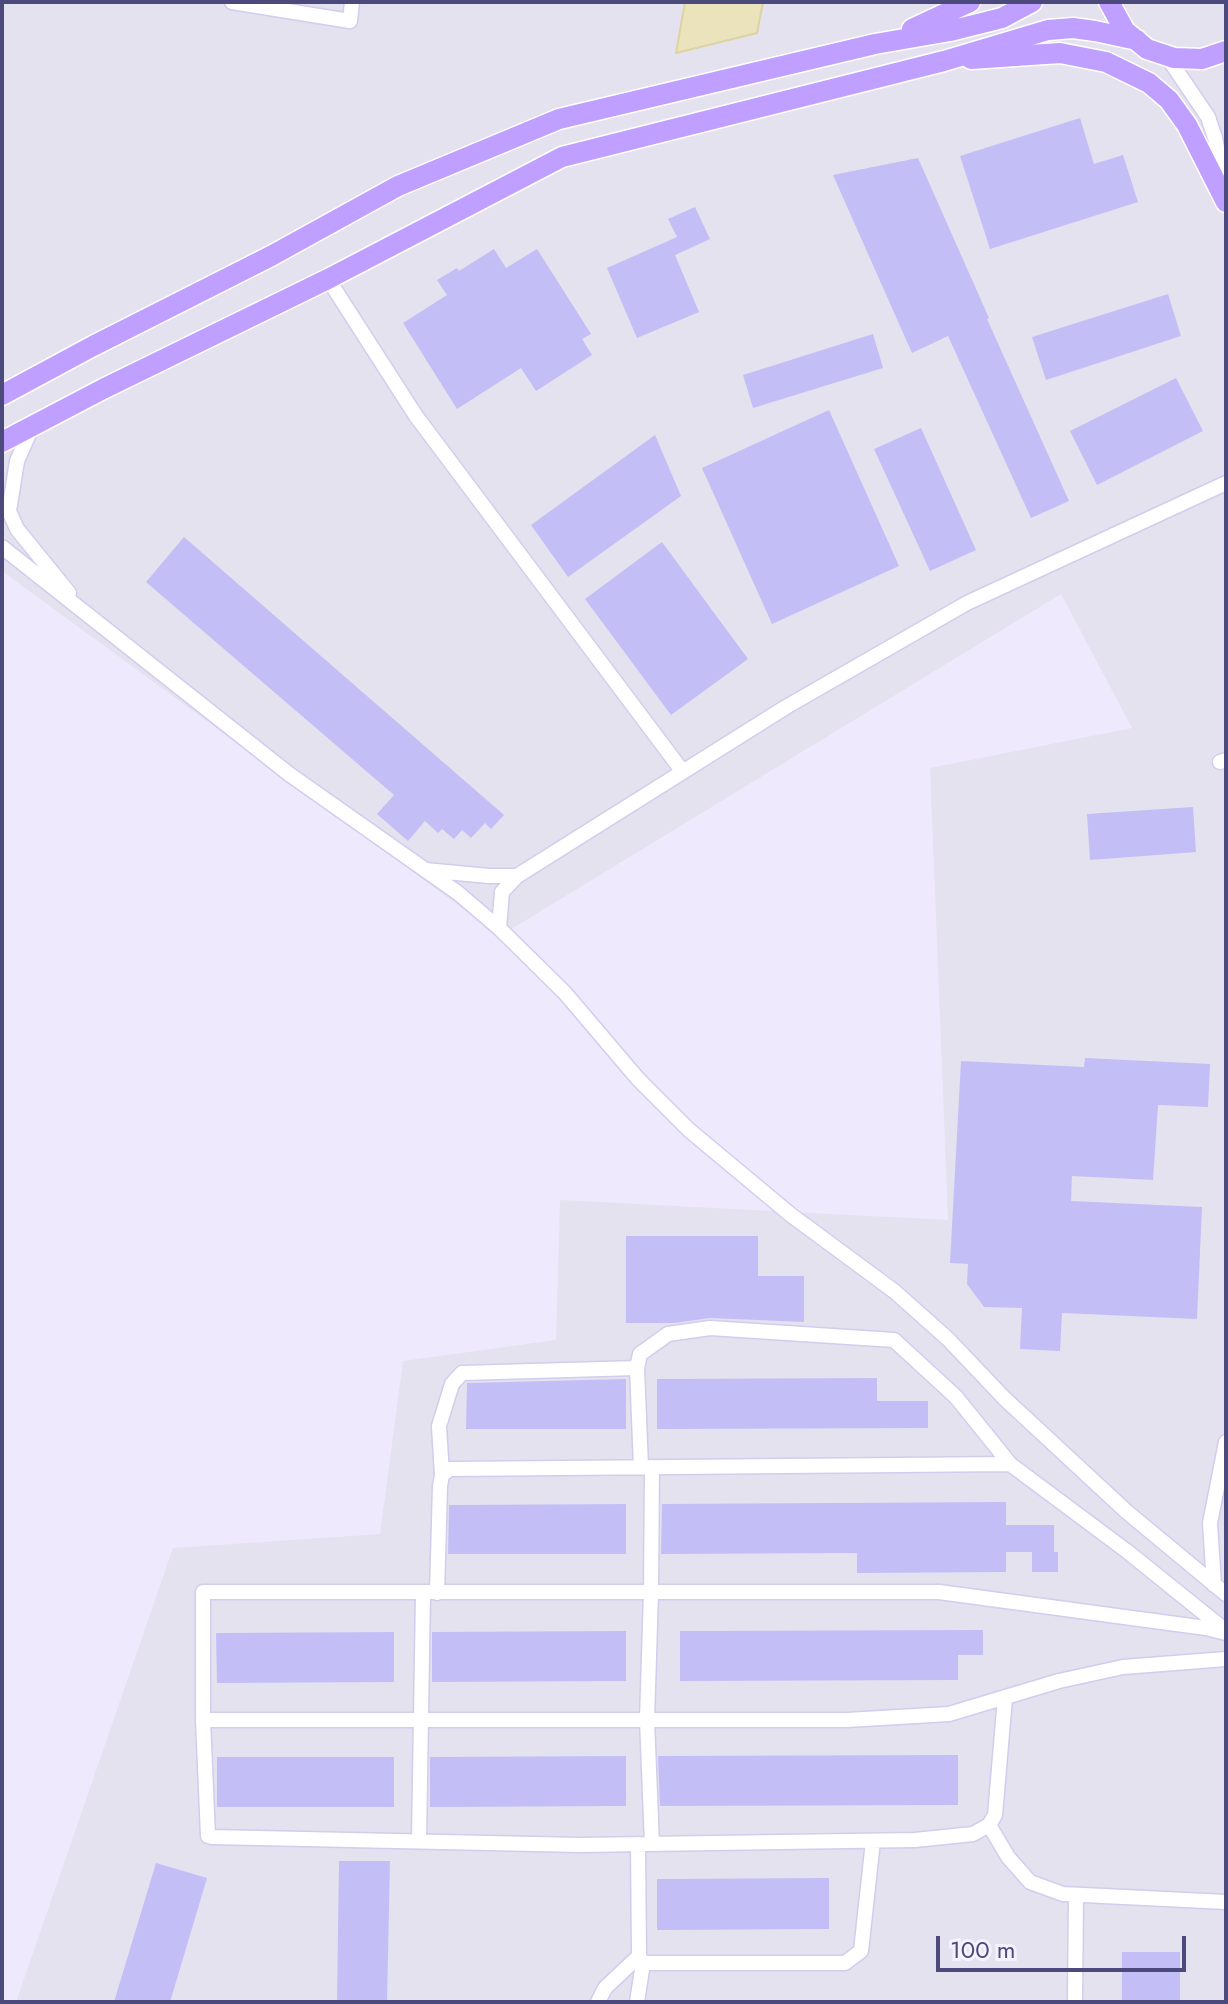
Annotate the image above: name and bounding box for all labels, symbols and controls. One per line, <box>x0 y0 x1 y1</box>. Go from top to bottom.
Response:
scale bar <box>940 1920 1190 1970</box>
text: 100 m <box>950 1932 1016 1967</box>

